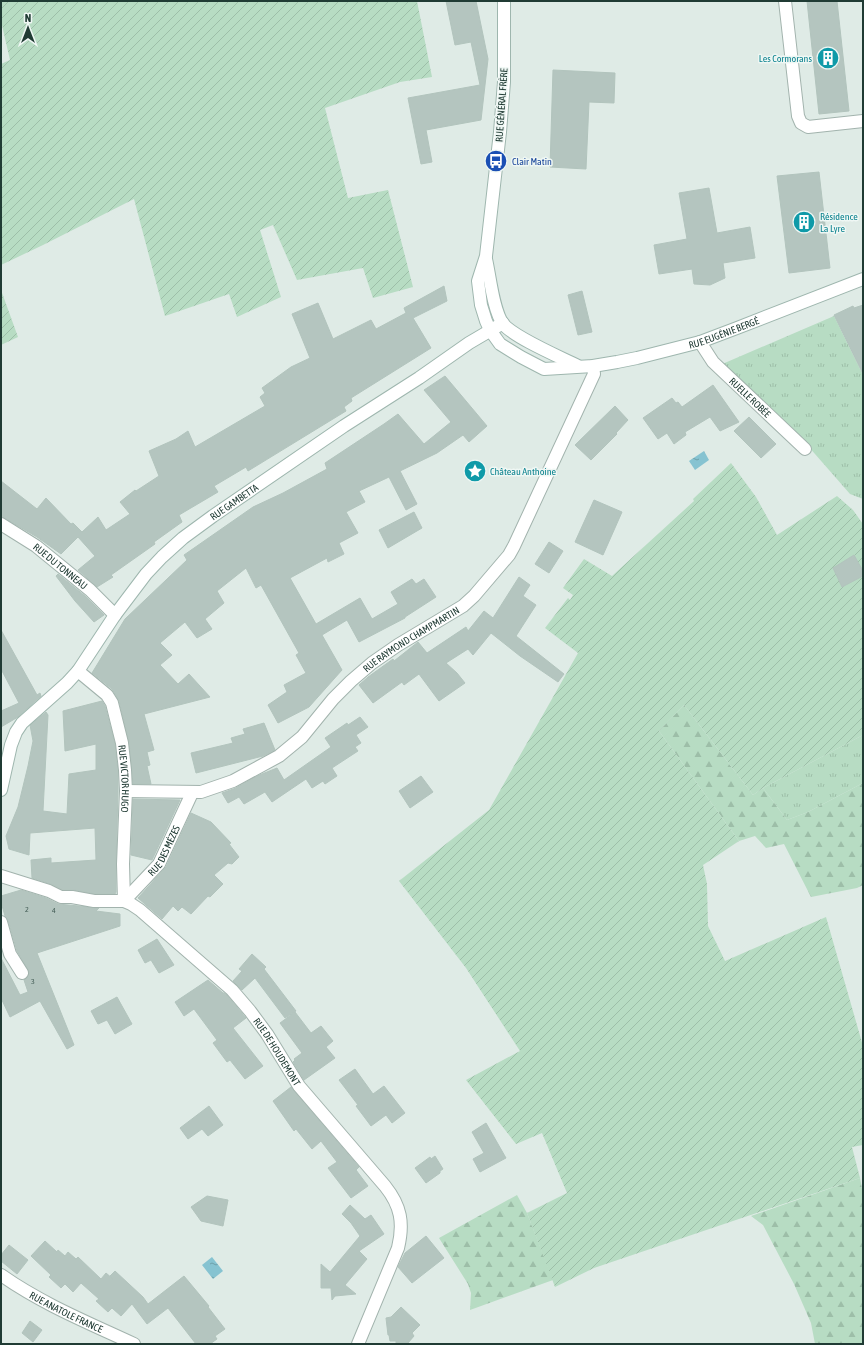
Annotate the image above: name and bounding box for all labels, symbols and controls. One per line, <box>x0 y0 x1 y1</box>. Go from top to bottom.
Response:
north arrow <box>8 8 48 48</box>
text: N <box>25 12 31 24</box>
building icon: Les Cormorans <box>815 45 841 71</box>
place label: Les Cormorans <box>759 53 812 64</box>
street label: RUE GÉNÉRAL FRÈRE <box>493 67 510 142</box>
bus stop icon: Clair Matin <box>483 148 509 174</box>
place label: Clair Matin <box>512 156 552 167</box>
building icon: Résidence La Lyre <box>791 209 817 235</box>
place label: Résidence La Lyre <box>820 211 858 234</box>
street label: RUE EUGÉNIE BERGÉ <box>688 315 761 351</box>
street label: RUELLE ROBÉE <box>727 375 773 420</box>
place icon: Château Anthoine <box>462 458 488 484</box>
place label: Château Anthoine <box>490 466 556 477</box>
street label: RUE GAMBETTA <box>208 482 260 522</box>
street label: RUE DU TONNEAU <box>31 541 90 592</box>
street label: RUE RAYMOND CHAMPMARTIN <box>361 605 461 674</box>
street label: RUE VICTOR HUGO <box>116 744 131 813</box>
street label: RUE DES MÈZES <box>146 824 182 878</box>
house number: 2 <box>25 905 29 914</box>
house number: 4 <box>52 906 56 915</box>
house number: 3 <box>31 977 35 986</box>
street label: RUE DE HOUDEMONT <box>251 1016 303 1088</box>
street label: RUE ANATOLE FRANCE <box>28 1289 105 1335</box>

